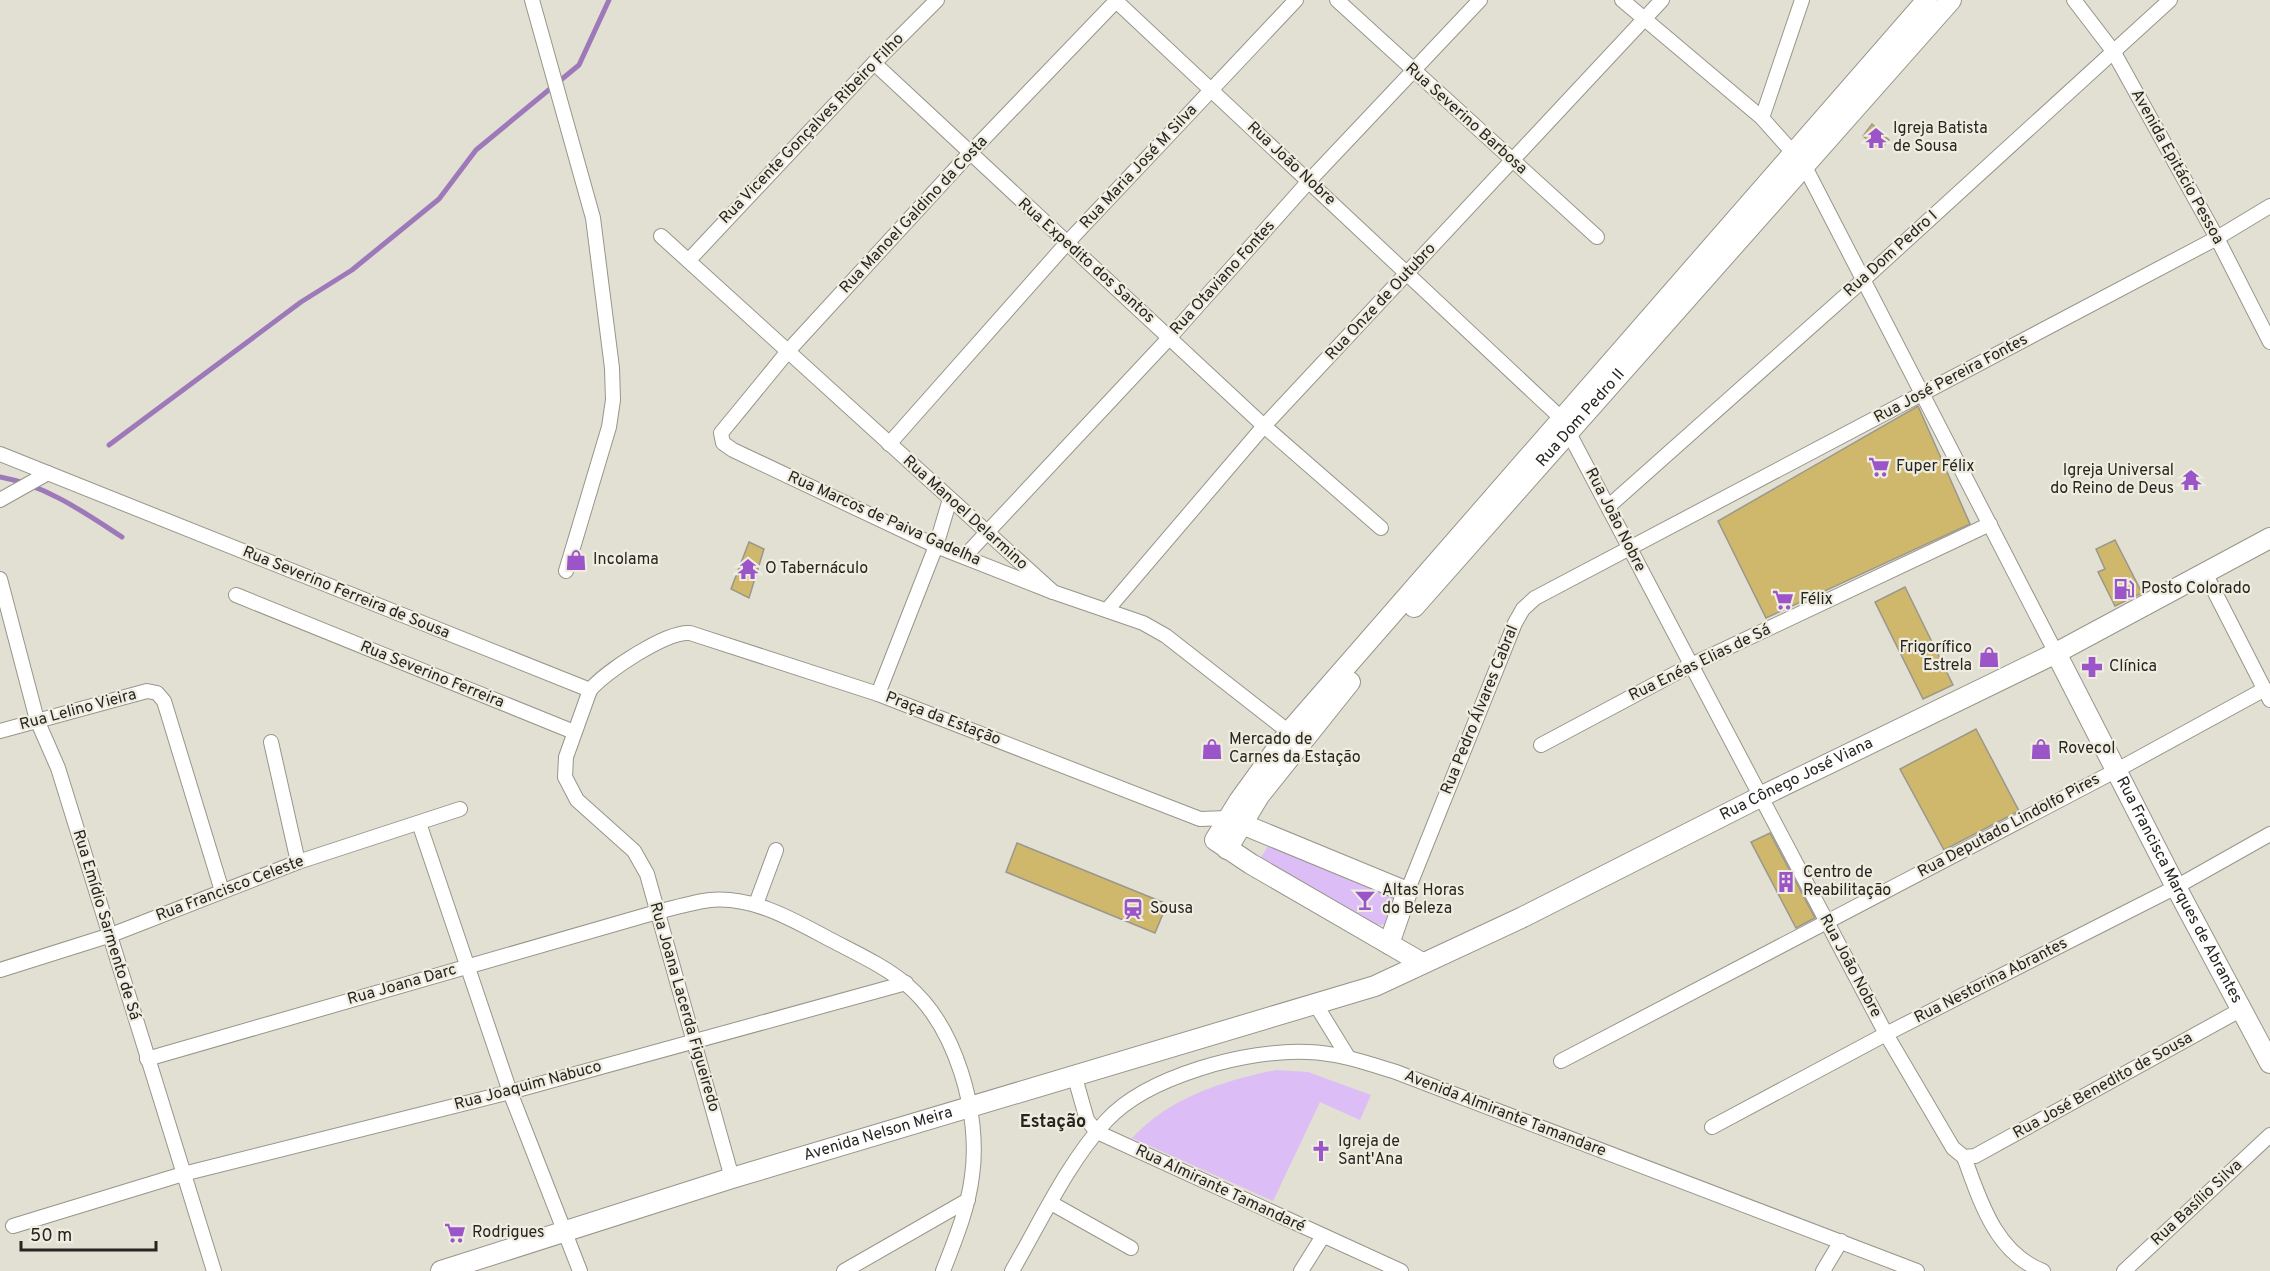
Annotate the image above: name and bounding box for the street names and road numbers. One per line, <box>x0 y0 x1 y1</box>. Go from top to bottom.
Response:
street label: Rua Vicente Gonçalves Ribeiro Filho <box>715 29 909 229</box>
street label: Rua Severino Barbosa <box>1401 59 1531 179</box>
street label: Avenida Epitácio Pessoa <box>2126 86 2228 248</box>
street label: Rua Maria José M Silva <box>1076 101 1202 233</box>
street label: Rua João Nobre <box>1242 118 1340 210</box>
street label: Rua Manoel Galdino da Costa <box>836 132 992 298</box>
street label: Rua Expedito dos Santos <box>1013 194 1159 328</box>
street label: Rua Dom Pedro I <box>1840 207 1942 301</box>
street label: Rua Otaviano Fontes <box>1166 216 1280 340</box>
street label: Rua Onze de Outubro <box>1321 239 1441 365</box>
street label: Rua José Pereira Fontes <box>1871 330 2031 428</box>
street label: Rua Dom Pedro II <box>1532 365 1630 471</box>
street label: Rua Manoel Delarmino <box>898 451 1032 575</box>
street label: Rua João Nobre <box>1580 465 1650 575</box>
street label: Rua Marcos de Paiva Gadelha <box>784 467 984 571</box>
street label: Rua Severino Ferreira de Sousa <box>239 542 453 644</box>
street label: Rua Enéas Elias de Sá <box>1626 620 1774 706</box>
street label: Rua Pedro Álvares Cabral <box>1435 622 1523 798</box>
street label: Rua Severino Ferreira <box>357 637 507 713</box>
street label: Rua Lelino Vieira <box>17 685 139 735</box>
street label: Praça da Estação <box>882 688 1004 750</box>
street label: Rua Cônego José Viana <box>1717 734 1876 826</box>
street label: Rua Deputado Lindolfo Pires <box>1915 769 2103 883</box>
street label: Rua Francisca Marques de Abrantes <box>2111 773 2246 1007</box>
street label: Rua Emídio Sarmento de Sá <box>67 827 145 1023</box>
street label: Rua Francisco Celeste <box>153 852 307 926</box>
street label: Rua Joana Lacerda Figueiredo <box>644 900 724 1114</box>
street label: Rua João Nobre <box>1814 911 1886 1021</box>
street label: Rua Nestorina Abrantes <box>1911 934 2071 1028</box>
street label: Rua Joana Darc <box>345 960 459 1010</box>
street label: Rua José Benedito de Sousa <box>2010 1028 2196 1144</box>
street label: Rua Joaquim Nabuco <box>452 1057 604 1115</box>
street label: Avenida Almirante Tamandare <box>1401 1066 1609 1162</box>
street label: Avenida Nelson Meira <box>801 1103 955 1166</box>
street label: Rua Almirante Tamandaré <box>1132 1141 1308 1237</box>
street label: Rua Basílio Silva <box>2147 1156 2247 1250</box>

